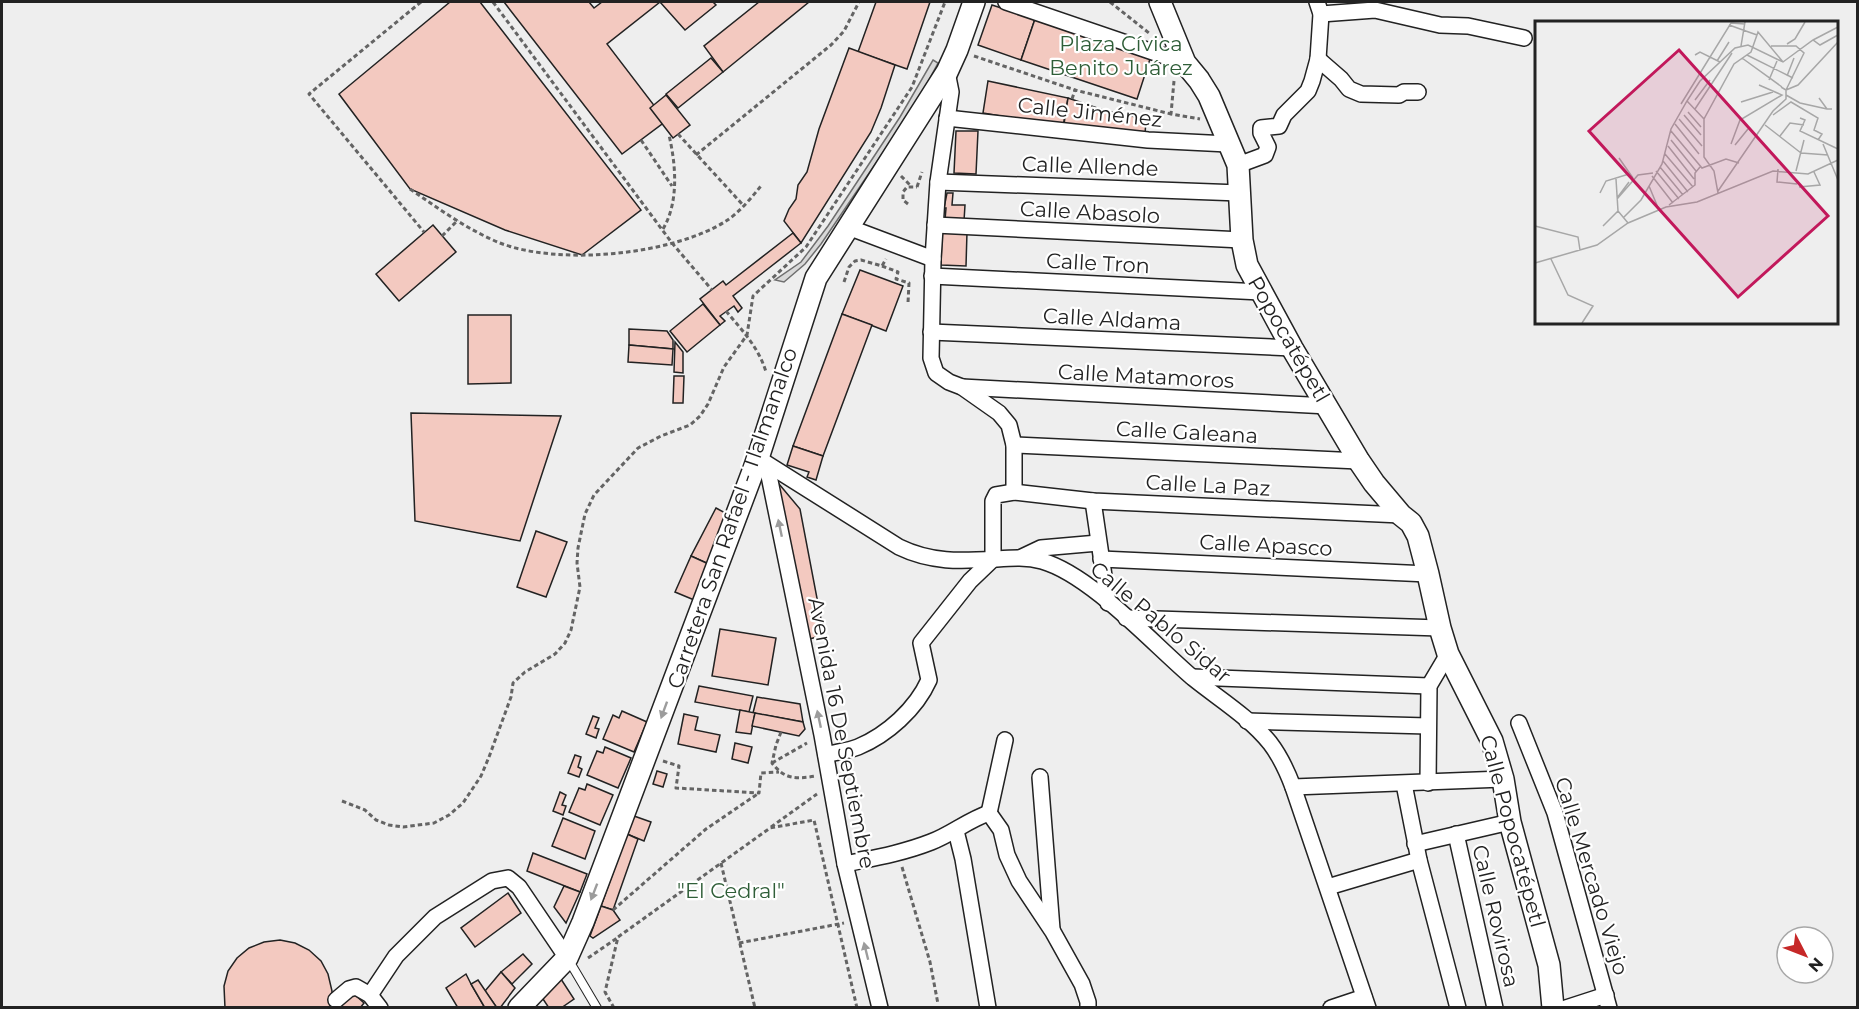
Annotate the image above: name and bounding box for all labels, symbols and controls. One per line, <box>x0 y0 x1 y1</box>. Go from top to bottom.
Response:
inset map <box>1535 21 1838 324</box>
park label: Plaza Cívica Benito Juárez <box>1049 31 1193 80</box>
street label: Calle Jiménez <box>1016 92 1164 132</box>
street label: Calle Allende <box>1021 151 1159 181</box>
street label: Calle Abasolo <box>1019 196 1161 228</box>
street label: Calle Tron <box>1045 248 1151 278</box>
street label: Popocatépetl <box>1243 271 1335 407</box>
street label: Calle Aldama <box>1042 303 1182 335</box>
street label: Carretera San Rafael - Tlalmanalco <box>662 344 802 692</box>
street label: Calle Matamoros <box>1057 359 1235 393</box>
street label: Calle Galeana <box>1115 416 1259 448</box>
street label: Calle La Paz <box>1145 469 1271 501</box>
one-way arrow <box>775 518 784 537</box>
street label: Calle Apasco <box>1199 529 1333 561</box>
street label: Calle Pablo Sidar <box>1086 556 1236 688</box>
street label: Avenida 16 De Septiembre <box>803 595 881 871</box>
one-way arrow <box>658 701 668 719</box>
one-way arrow <box>814 709 823 728</box>
street label: Calle Popocatépetl <box>1475 732 1551 930</box>
street label: Calle Mercado Viejo <box>1550 774 1634 978</box>
street label: Calle Rovirosa <box>1467 842 1525 990</box>
park label: "El Cedral" <box>677 878 785 903</box>
one-way arrow <box>589 883 598 901</box>
north arrow <box>1775 925 1835 985</box>
one-way arrow <box>861 942 870 960</box>
text: N <box>1804 954 1827 976</box>

